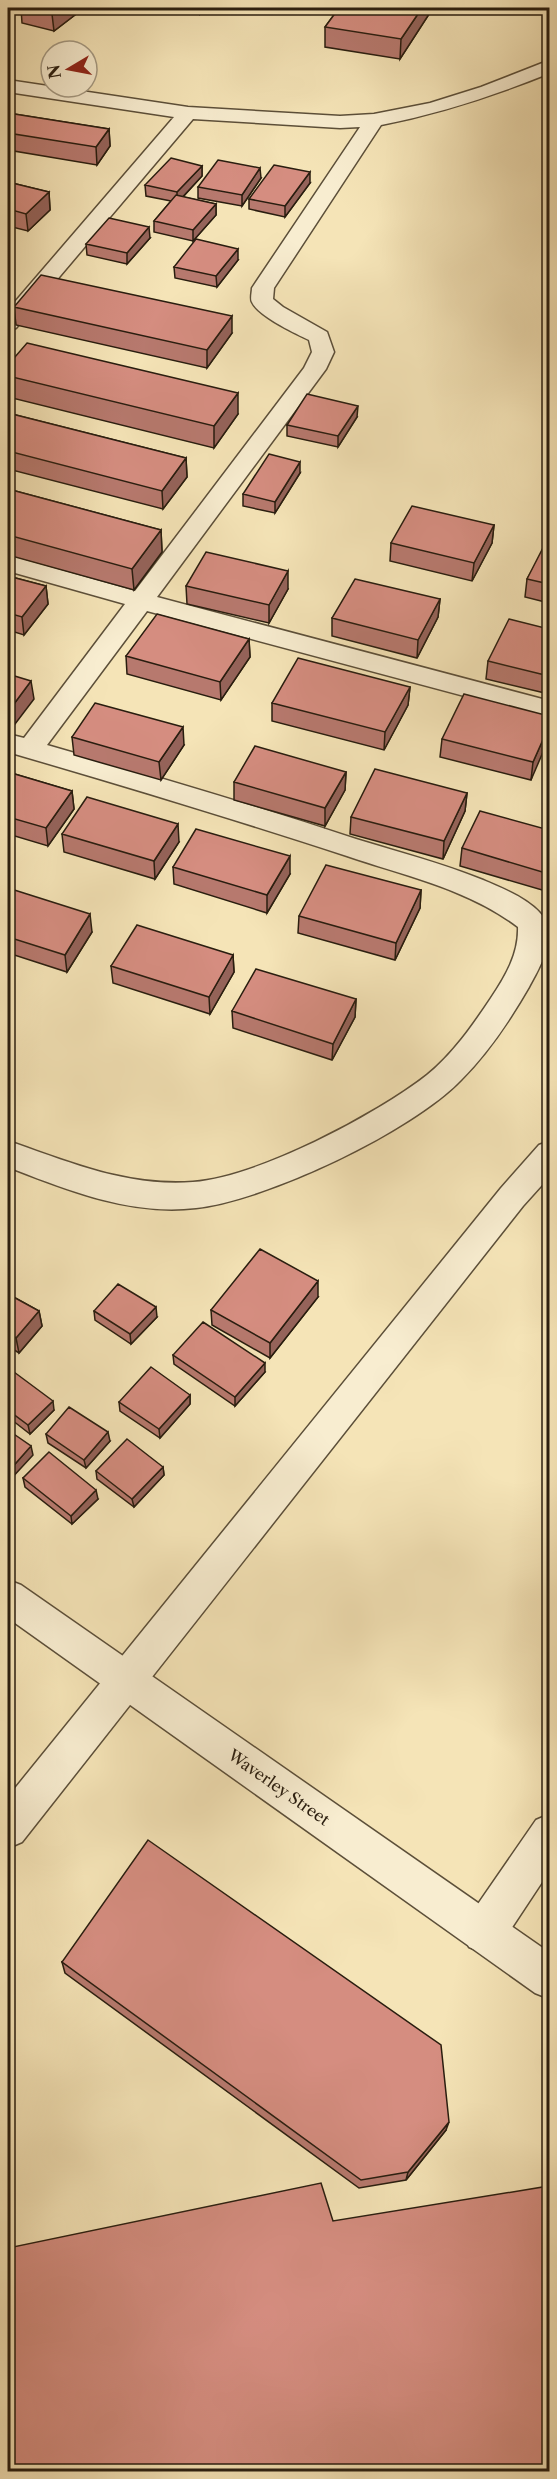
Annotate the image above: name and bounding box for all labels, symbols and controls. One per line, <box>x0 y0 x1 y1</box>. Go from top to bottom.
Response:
north arrow <box>39 39 99 99</box>
text: N <box>43 63 65 80</box>
street label: Waverley Street <box>224 1744 334 1830</box>

